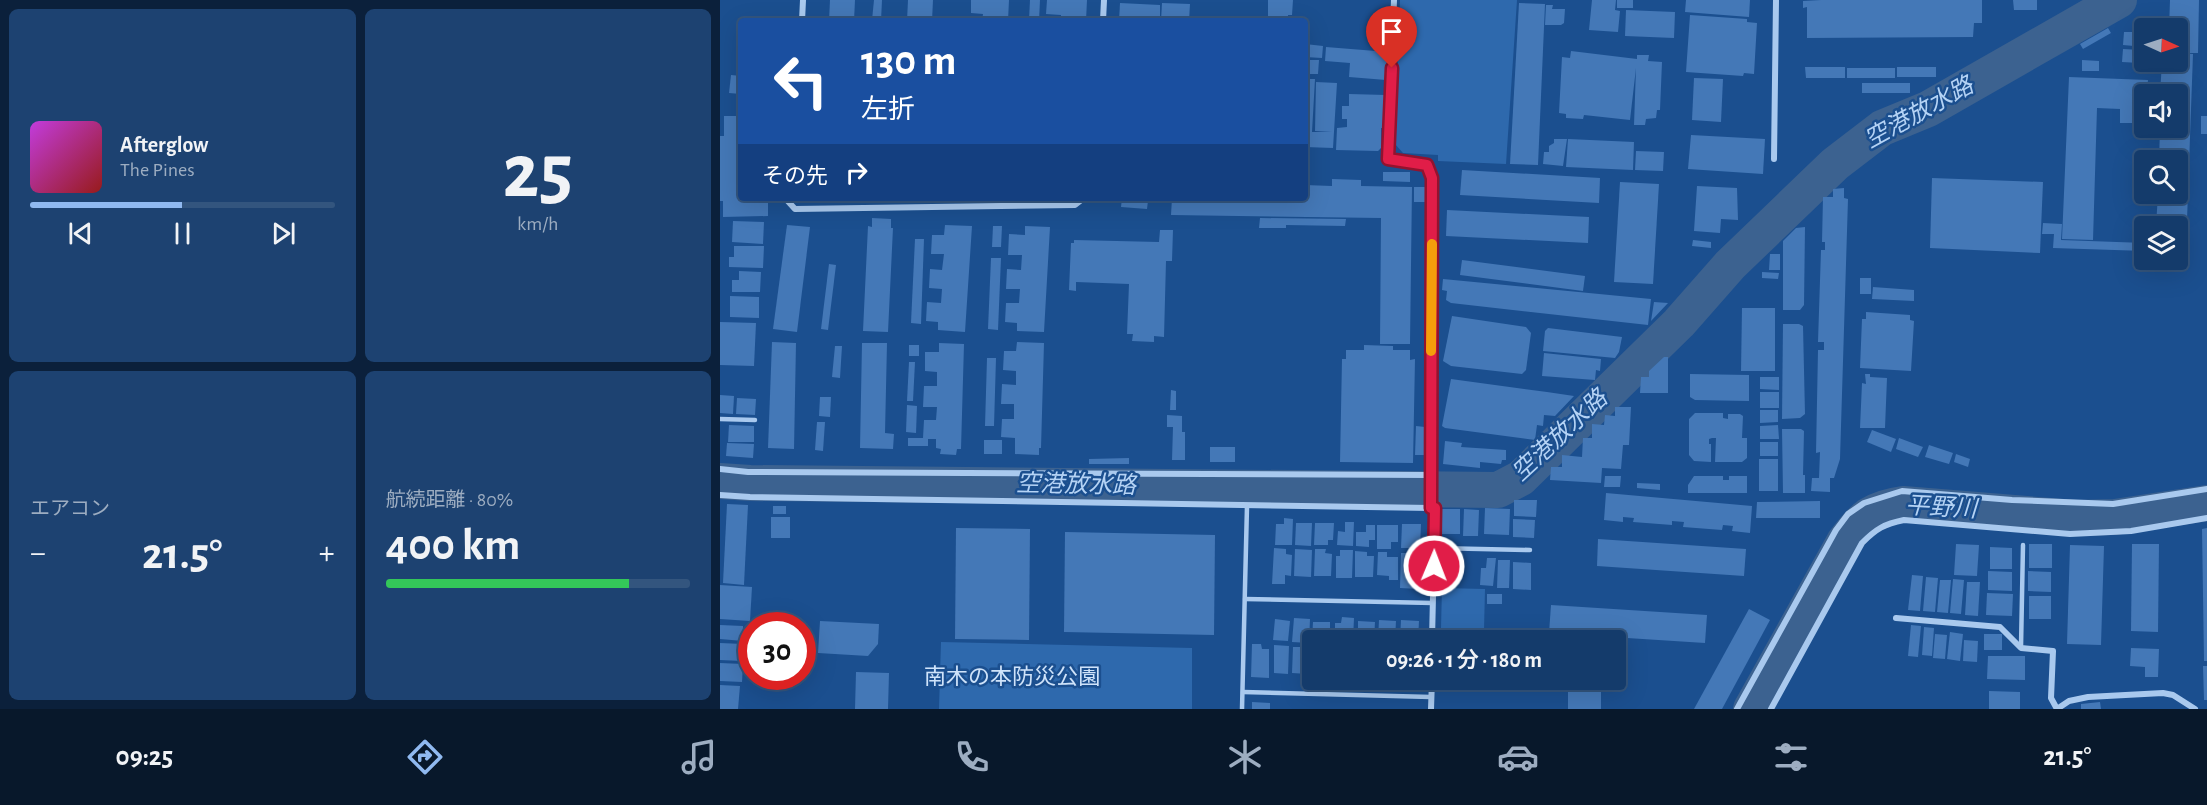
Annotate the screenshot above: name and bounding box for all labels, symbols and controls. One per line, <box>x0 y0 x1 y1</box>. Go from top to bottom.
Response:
pin <box>1366 6 1417 68</box>
icon: arrive <box>1375 15 1408 48</box>
north arrow <box>2134 18 2188 72</box>
map controls <box>2134 18 2188 270</box>
text: 130 m <box>861 40 956 82</box>
icon: left <box>762 42 840 120</box>
water label: 空港放水路 <box>1860 71 1979 153</box>
button: sound <box>2134 84 2188 138</box>
text: 左折 <box>861 96 915 123</box>
text: Afterglow <box>120 134 208 156</box>
text: 25 <box>503 134 573 212</box>
button: search <box>2134 150 2188 204</box>
icon: right <box>840 156 873 189</box>
text: The Pines <box>120 160 195 180</box>
text: その先 <box>762 165 828 187</box>
text: km/h <box>517 214 558 234</box>
button: layers <box>2134 216 2188 270</box>
icon: previous <box>64 217 97 250</box>
icon: pause <box>166 217 199 250</box>
icon: next <box>267 217 300 250</box>
water label: 空港放水路 <box>1507 383 1614 486</box>
water label: 空港放水路 <box>1016 470 1138 498</box>
text: 航続距離 · 80% <box>386 490 513 510</box>
water label: 平野川 <box>1904 493 1981 522</box>
text: エアコン <box>30 499 110 519</box>
text: 400 km <box>386 523 520 568</box>
text: 21.5° <box>142 532 222 577</box>
position arrow <box>1402 534 1466 598</box>
text: − <box>30 537 46 570</box>
text: + <box>319 537 334 570</box>
speed limit sign: 30 <box>738 612 816 690</box>
text: 09:26 · 1 分 · 180 m <box>1386 649 1542 671</box>
park label: 南木の本防災公園 <box>924 665 1100 688</box>
icon: directions <box>404 736 446 778</box>
icon: music <box>678 736 720 778</box>
icon: phone <box>951 736 993 778</box>
icon: climate <box>1224 736 1266 778</box>
icon: car <box>1497 736 1539 778</box>
icon: filters <box>1770 736 1812 778</box>
text: 09:25 <box>116 743 173 770</box>
text: 21.5° <box>2043 743 2091 770</box>

